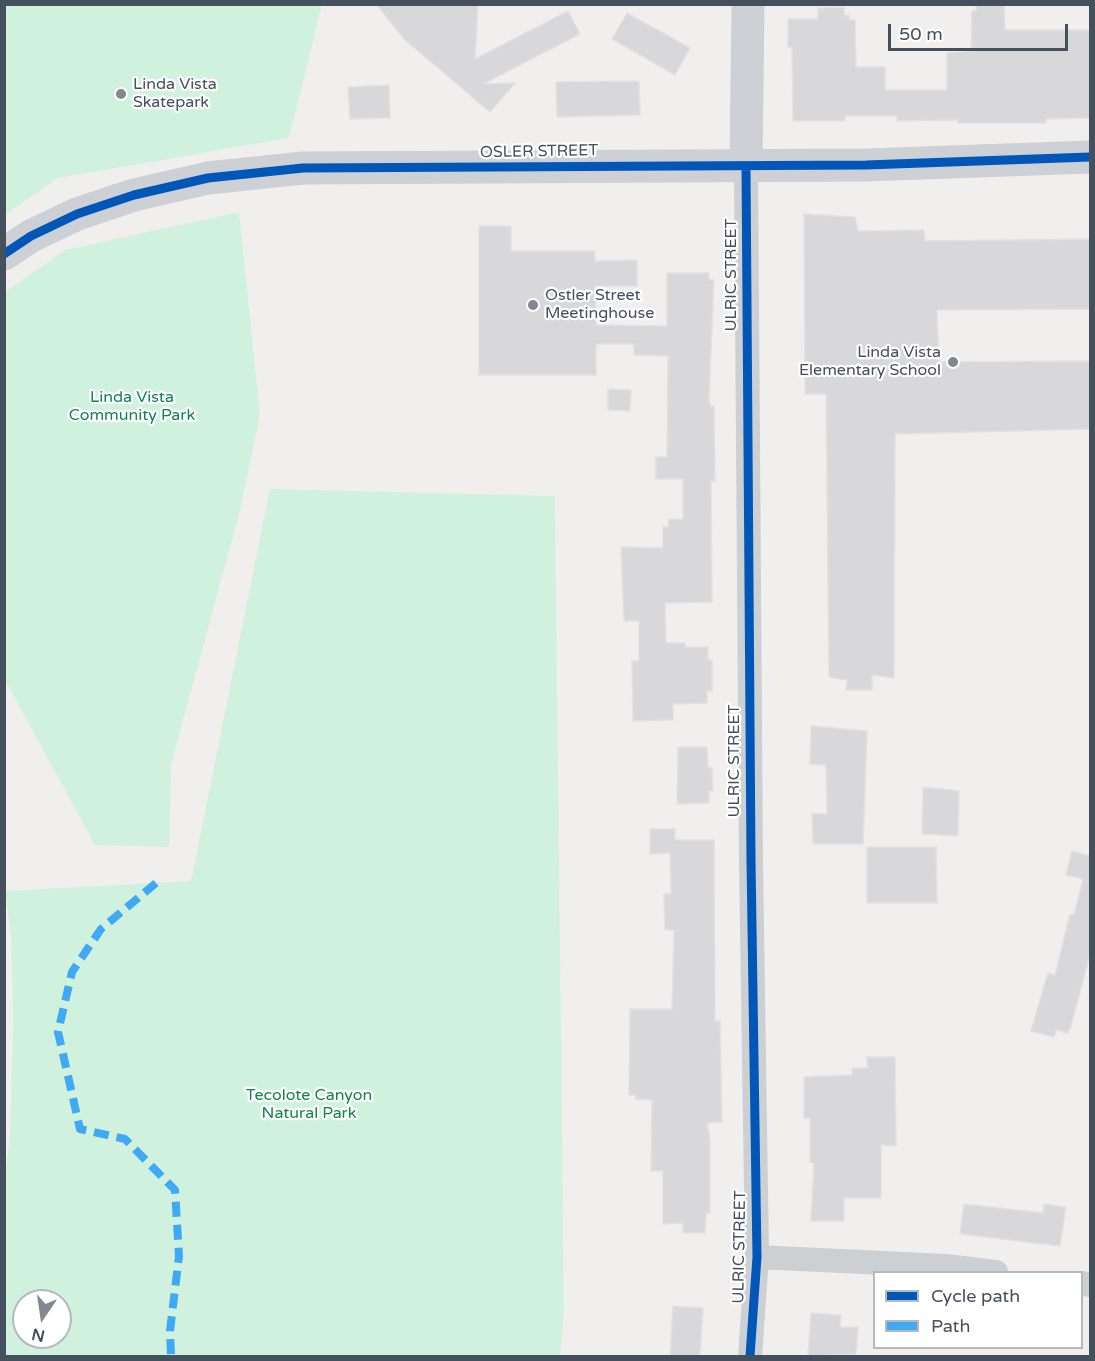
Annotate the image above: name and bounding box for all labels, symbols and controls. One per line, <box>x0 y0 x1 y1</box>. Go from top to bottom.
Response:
scale bar <box>891 12 1071 50</box>
text: 50 m <box>899 23 943 45</box>
place label: Linda Vista Skatepark <box>133 75 217 113</box>
marker: Linda Vista Skatepark <box>114 87 128 101</box>
street label: OSLER STREET <box>480 141 598 163</box>
street label: ULRIC STREET <box>722 218 742 332</box>
place label: Ostler Street Meetinghouse <box>545 286 654 324</box>
marker: Ostler Street Meetinghouse <box>526 298 540 312</box>
place label: Linda Vista Elementary School <box>799 343 941 381</box>
marker: Linda Vista Elementary School <box>946 355 960 369</box>
park label: Linda Vista Community Park <box>69 388 195 426</box>
street label: ULRIC STREET <box>725 704 745 818</box>
park label: Tecolote Canyon Natural Park <box>246 1086 372 1124</box>
street label: ULRIC STREET <box>729 1190 751 1304</box>
legend <box>873 1271 1083 1349</box>
text: Cycle path <box>931 1285 1020 1307</box>
north arrow <box>12 1289 72 1349</box>
text: Path <box>931 1315 970 1337</box>
text: N <box>30 1323 47 1346</box>

